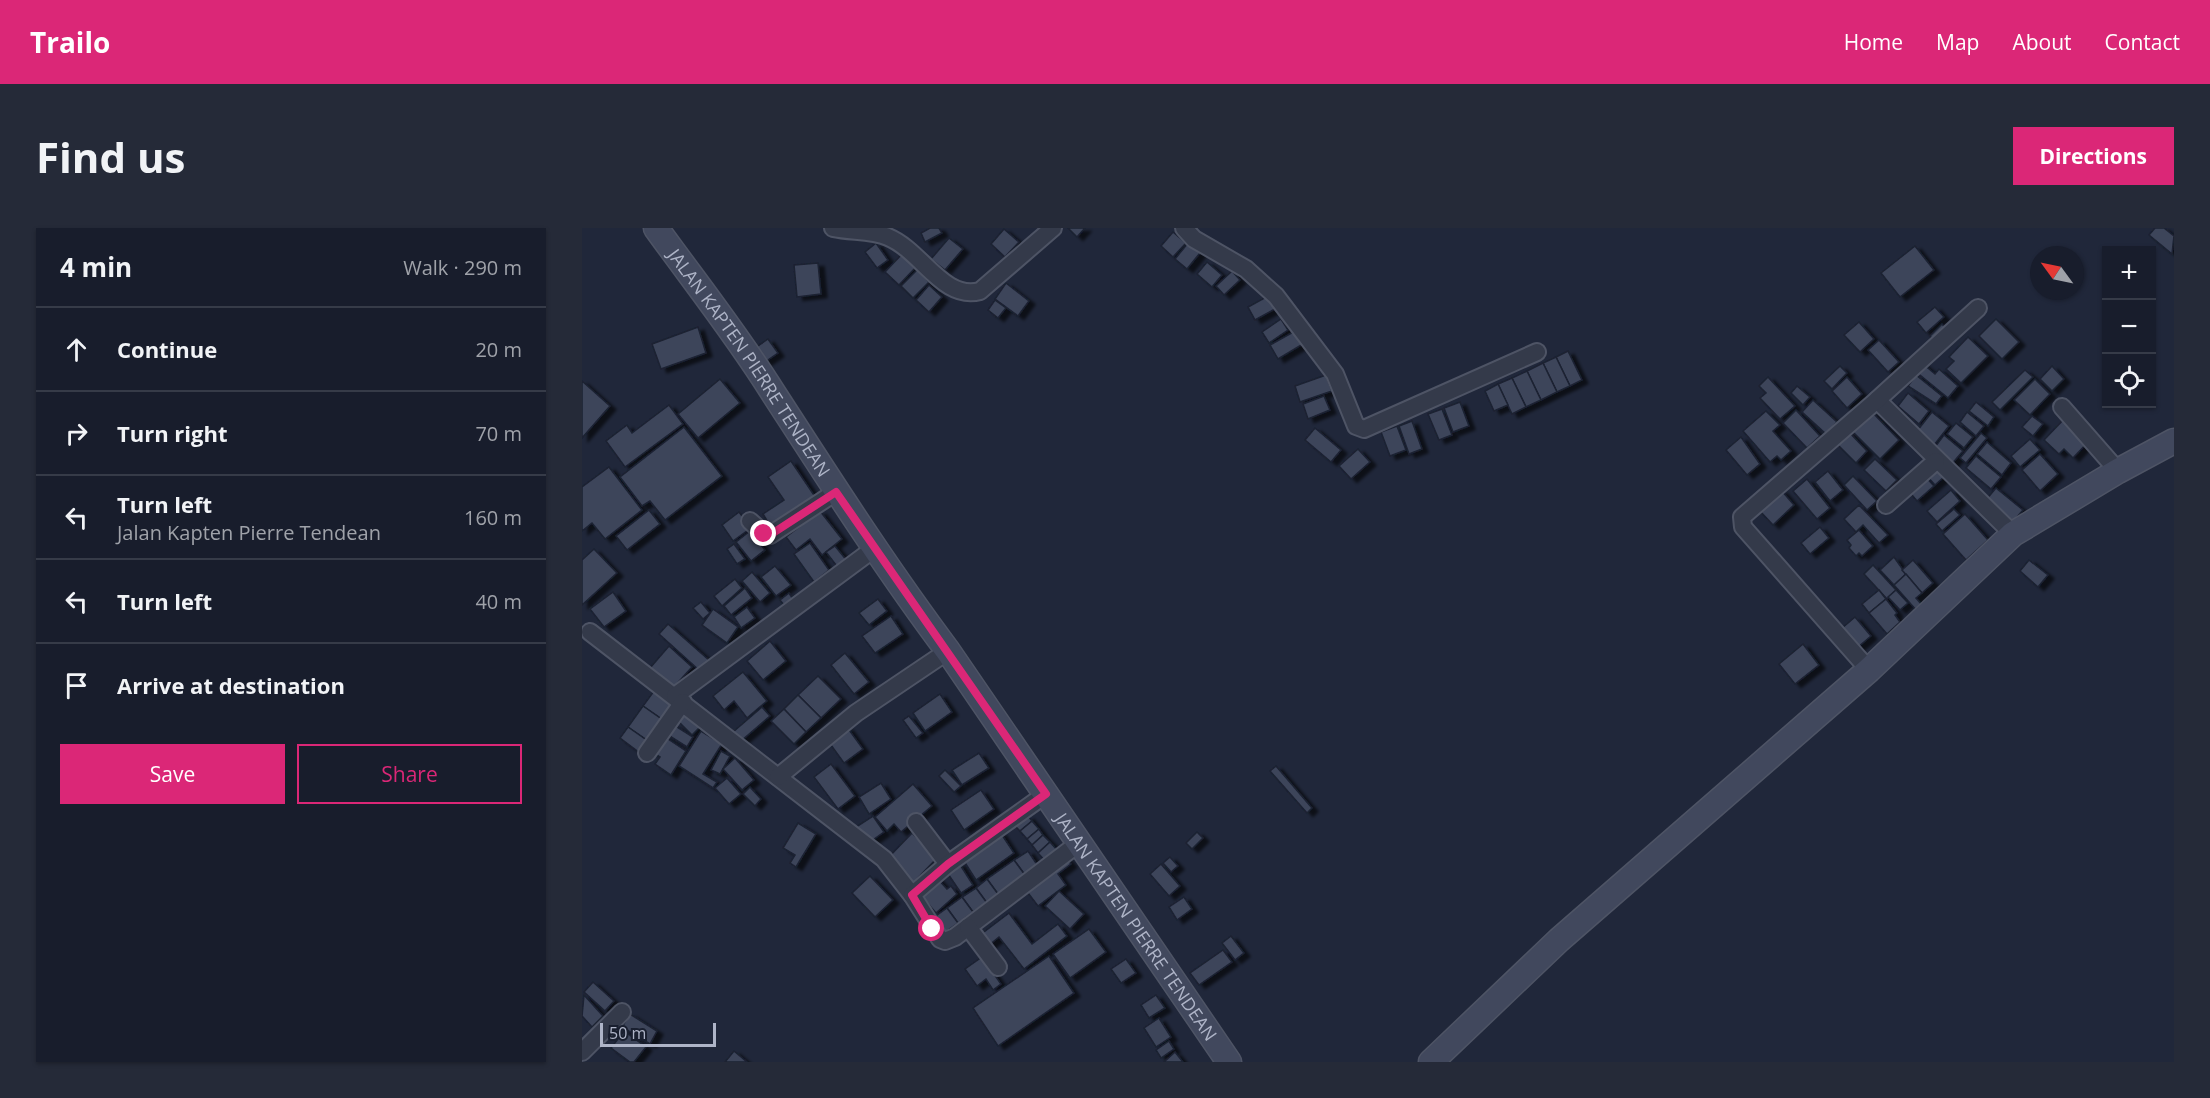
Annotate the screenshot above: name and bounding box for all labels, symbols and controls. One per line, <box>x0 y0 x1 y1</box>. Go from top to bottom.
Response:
text: Trailo <box>30 23 110 61</box>
text: Home <box>1844 28 1903 56</box>
text: Map <box>1936 28 1979 56</box>
text: About <box>2012 28 2072 56</box>
text: Contact <box>2105 28 2180 56</box>
button: Directions <box>2013 127 2174 185</box>
text: Find us <box>36 128 185 185</box>
street label: JALAN KAPTEN PIERRE TENDEAN <box>662 242 836 481</box>
north arrow <box>2030 246 2084 300</box>
map controls <box>2102 246 2156 408</box>
button: + <box>2102 246 2156 300</box>
text: 4 min <box>60 249 132 285</box>
text: Walk · 290 m <box>403 254 522 281</box>
button: − <box>2102 300 2156 354</box>
icon: ahead <box>60 333 93 366</box>
text: Continue <box>117 334 217 364</box>
text: 20 m <box>475 336 522 363</box>
button: locate <box>2102 354 2156 408</box>
icon: right <box>60 417 93 450</box>
text: Turn right <box>117 418 228 448</box>
text: 70 m <box>475 420 522 447</box>
text: Turn left <box>117 489 212 519</box>
icon: left <box>60 501 93 534</box>
text: 160 m <box>464 504 522 531</box>
text: Jalan Kapten Pierre Tendean <box>117 519 381 546</box>
route end <box>750 520 776 546</box>
icon: left <box>60 585 93 618</box>
text: Turn left <box>117 586 212 616</box>
text: 40 m <box>475 588 522 615</box>
icon: arrive <box>60 669 93 702</box>
text: Arrive at destination <box>117 670 345 700</box>
button: Save <box>60 744 285 804</box>
button: Share <box>297 744 522 804</box>
street label: JALAN KAPTEN PIERRE TENDEAN <box>1049 806 1223 1045</box>
route start <box>918 915 944 941</box>
scale bar <box>600 1020 716 1048</box>
text: 50 m <box>609 1022 646 1044</box>

